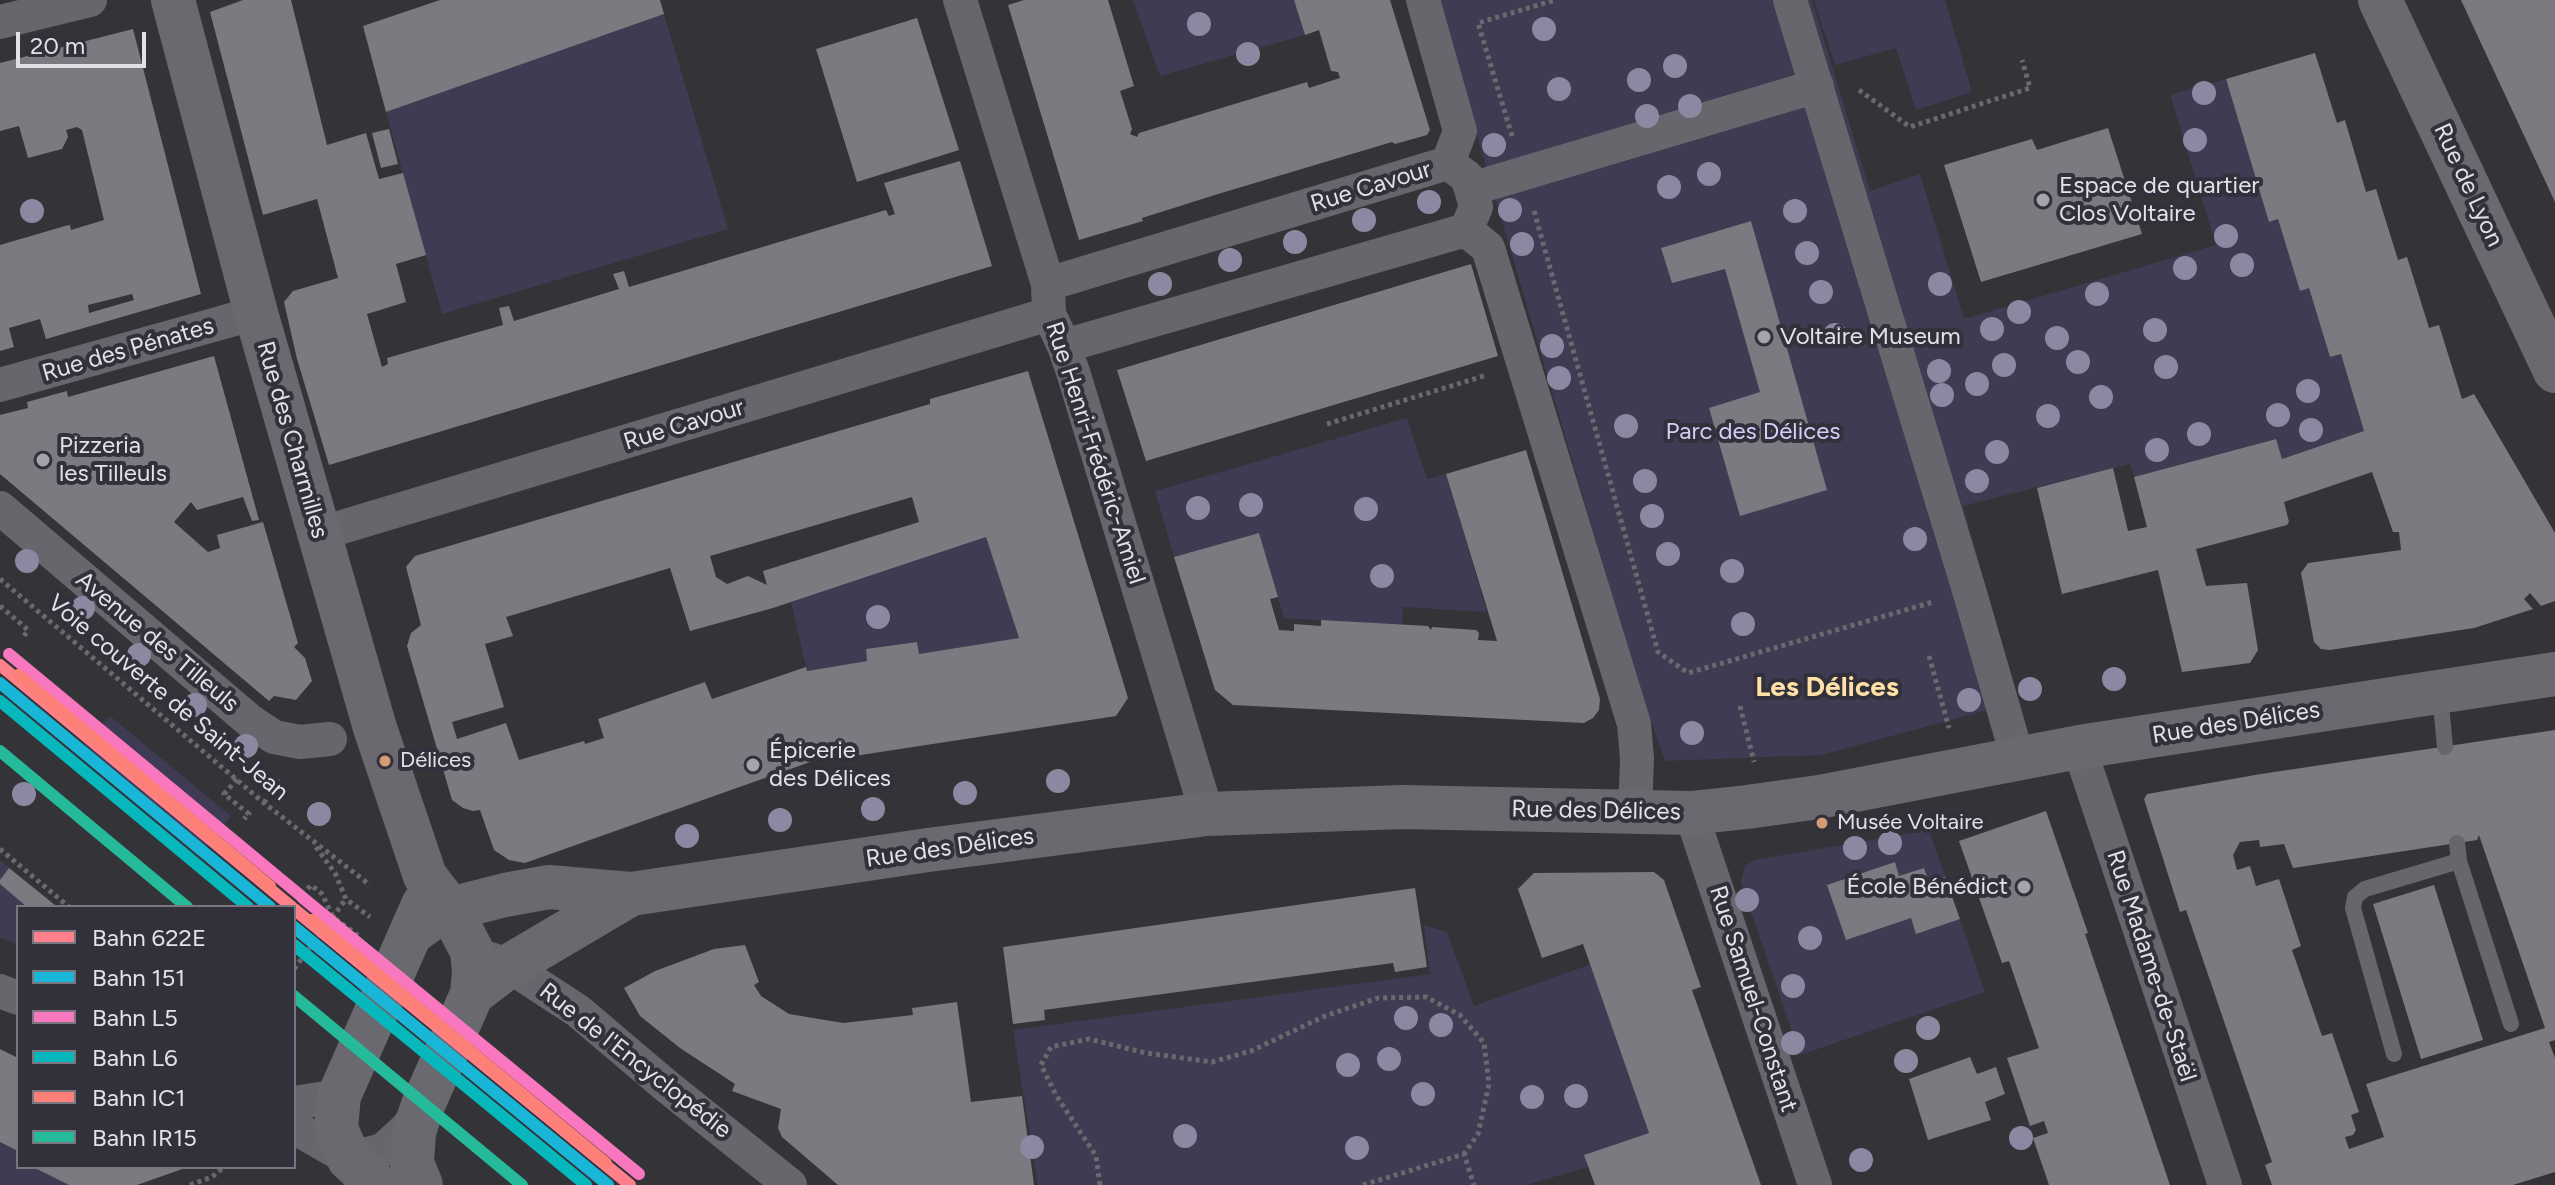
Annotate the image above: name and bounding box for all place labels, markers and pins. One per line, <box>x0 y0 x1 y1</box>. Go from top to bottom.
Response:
place label: Espace de quartier Clos Voltaire <box>2059 172 2259 228</box>
marker: Espace de quartier Clos Voltaire <box>2034 191 2052 209</box>
place label: Voltaire Museum <box>1780 323 1961 351</box>
marker: Voltaire Museum <box>1755 328 1773 346</box>
place label: Pizzeria les Tilleuls <box>59 432 167 488</box>
marker: Pizzeria les Tilleuls <box>34 451 52 469</box>
place label: Épicerie des Délices <box>769 737 891 793</box>
place label: Délices <box>400 748 471 774</box>
marker: Délices <box>377 753 393 769</box>
marker: Épicerie des Délices <box>744 756 762 774</box>
place label: Musée Voltaire <box>1837 810 1984 836</box>
marker: Musée Voltaire <box>1814 815 1830 831</box>
place label: École Bénédict <box>1847 873 2008 901</box>
marker: École Bénédict <box>2015 878 2033 896</box>

